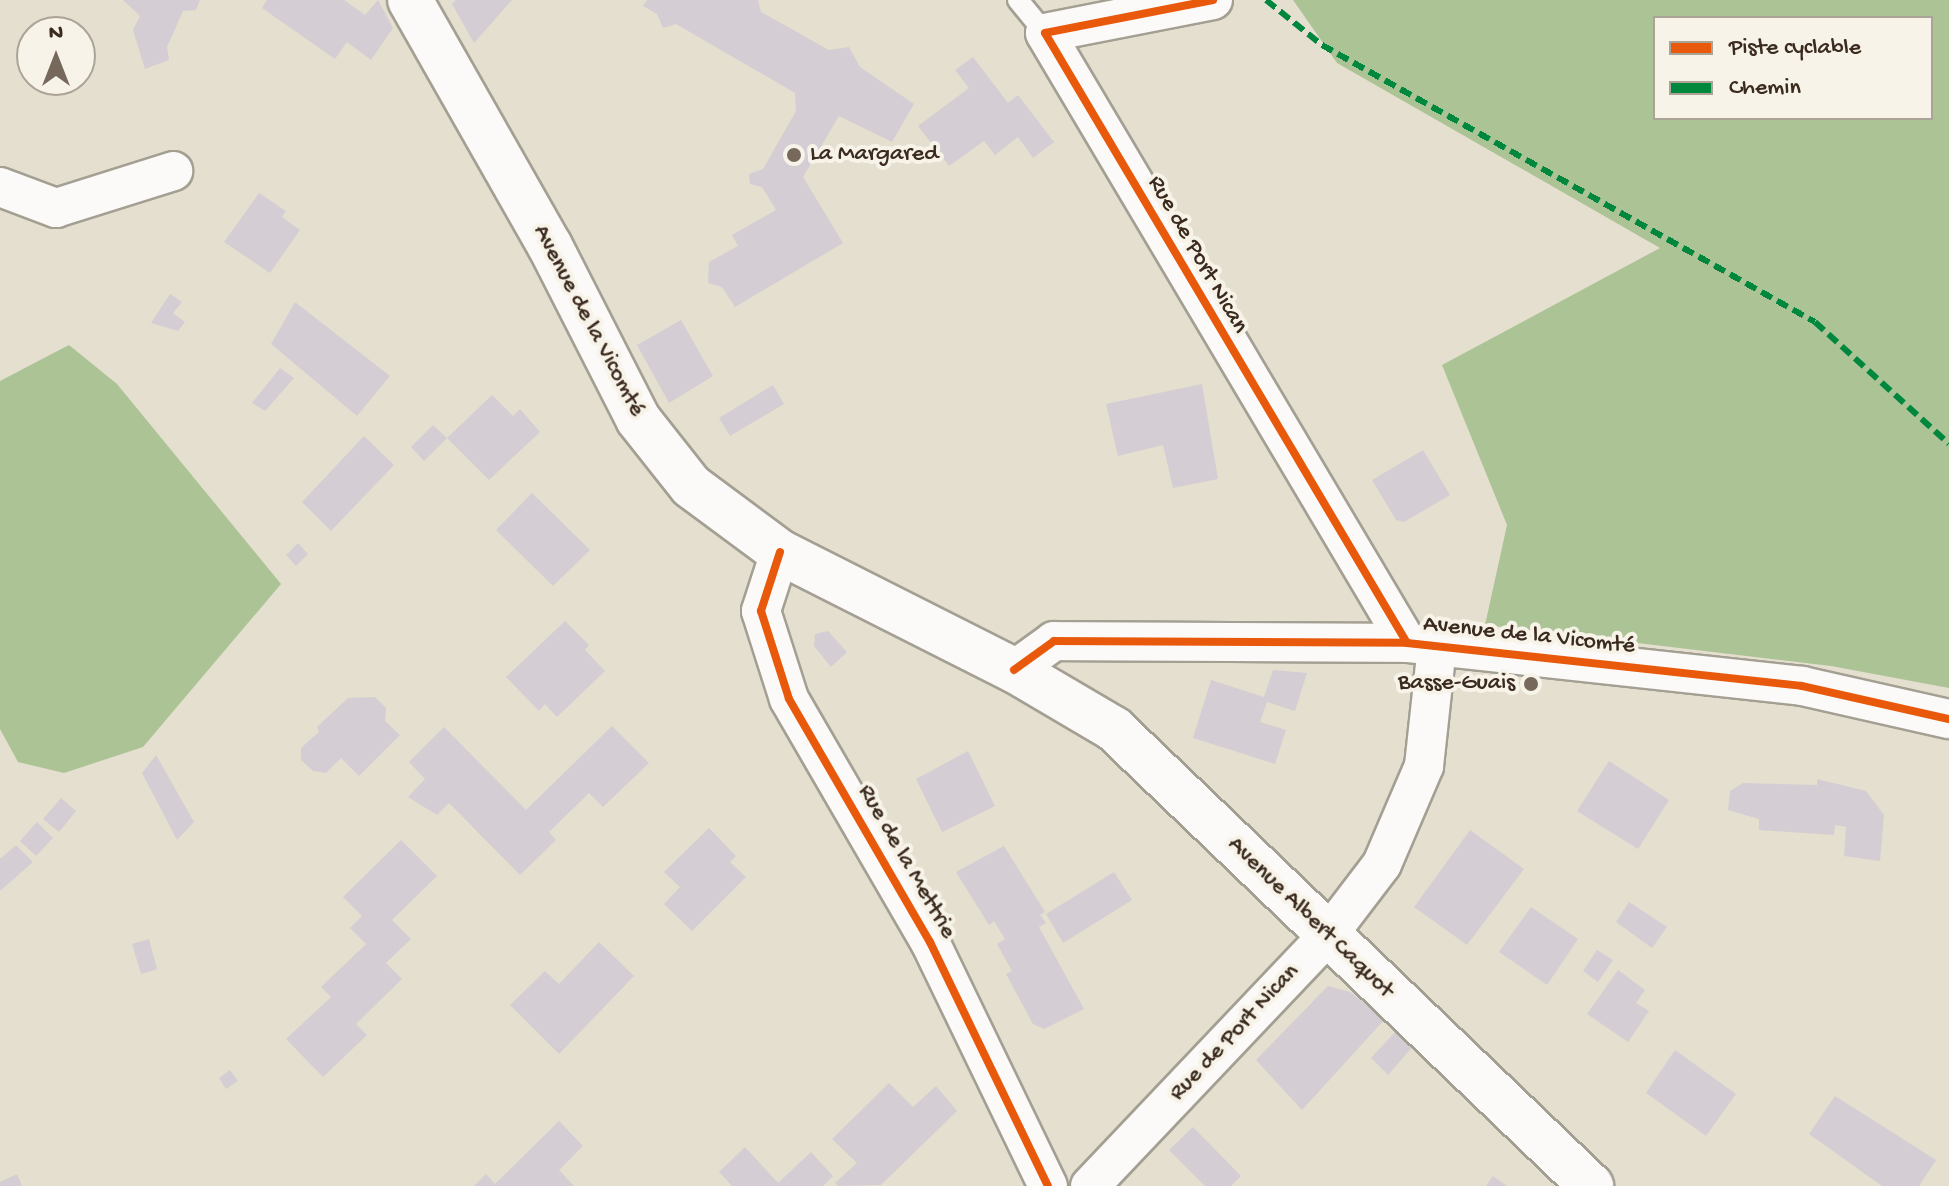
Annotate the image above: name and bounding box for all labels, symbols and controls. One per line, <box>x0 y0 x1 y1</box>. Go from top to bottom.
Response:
north arrow <box>16 16 96 96</box>
legend <box>1653 16 1933 120</box>
text: N <box>49 21 63 47</box>
text: Piste cyclable <box>1729 34 1861 63</box>
text: Chemin <box>1729 74 1801 103</box>
place label: La Margared <box>810 141 938 169</box>
marker: La Margared <box>785 146 803 164</box>
street label: Rue de Port Nican <box>1140 171 1254 339</box>
street label: Avenue de la Vicomté <box>525 220 651 422</box>
street label: Avenue de la Vicomté <box>1422 611 1636 661</box>
place label: Basse-Guais <box>1398 670 1515 698</box>
marker: Basse-Guais <box>1522 675 1540 693</box>
street label: Rue de la Mettrie <box>850 780 962 944</box>
street label: Avenue Albert Caquot <box>1221 831 1399 1005</box>
street label: Rue de Port Nican <box>1164 958 1306 1108</box>

